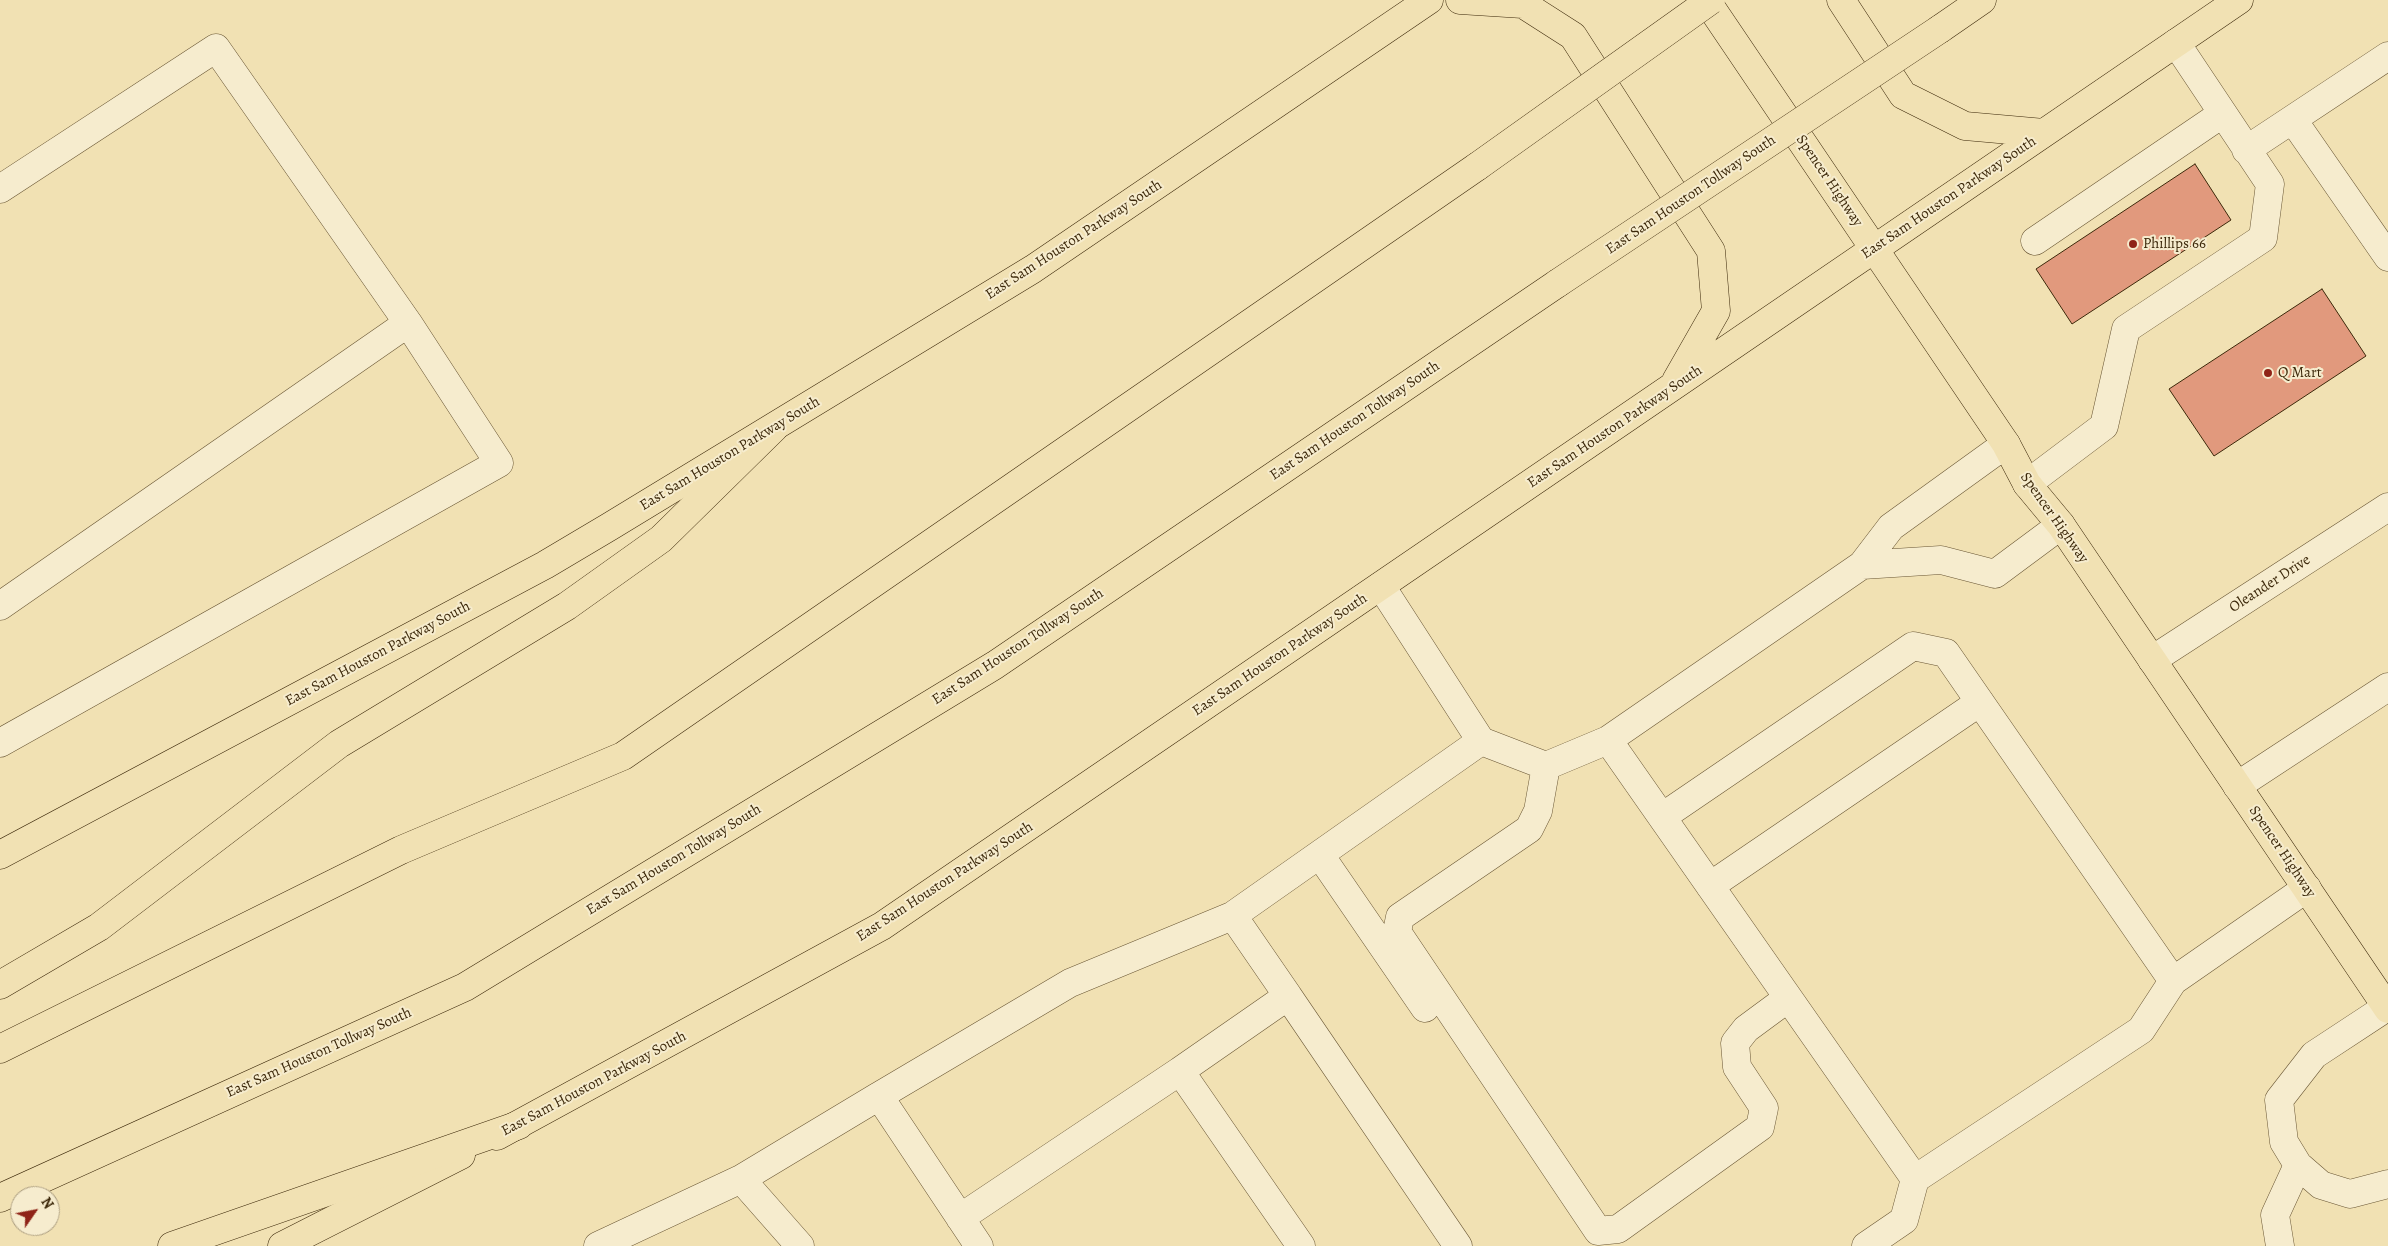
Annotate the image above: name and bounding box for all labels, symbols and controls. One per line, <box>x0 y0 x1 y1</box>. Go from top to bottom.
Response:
street label: East Sam Houston Tollway South <box>1603 131 1779 259</box>
street label: Spencer Highway <box>1792 132 1866 230</box>
street label: East Sam Houston Parkway South <box>1858 133 2040 263</box>
street label: East Sam Houston Parkway South <box>982 176 1166 304</box>
place label: Phillips 66 <box>2143 235 2206 253</box>
marker: Phillips 66 <box>2127 238 2139 250</box>
street label: East Sam Houston Tollway South <box>1267 357 1443 485</box>
street label: East Sam Houston Parkway South <box>1524 362 1706 492</box>
place label: Q Mart <box>2278 364 2322 382</box>
marker: Q Mart <box>2262 367 2274 379</box>
street label: East Sam Houston Parkway South <box>637 393 823 515</box>
street label: Spencer Highway <box>2016 469 2092 567</box>
street label: Oleander Drive <box>2226 551 2314 617</box>
street label: East Sam Houston Tollway South <box>929 585 1107 709</box>
street label: East Sam Houston Parkway South <box>1189 590 1371 720</box>
street label: East Sam Houston Parkway South <box>282 597 474 711</box>
street label: East Sam Houston Tollway South <box>583 801 765 919</box>
street label: Spencer Highway <box>2245 803 2319 901</box>
street label: East Sam Houston Parkway South <box>853 818 1037 946</box>
street label: East Sam Houston Tollway South <box>224 1004 414 1102</box>
street label: East Sam Houston Parkway South <box>498 1027 690 1141</box>
north arrow <box>10 1186 60 1236</box>
text: N <box>36 1194 58 1213</box>

